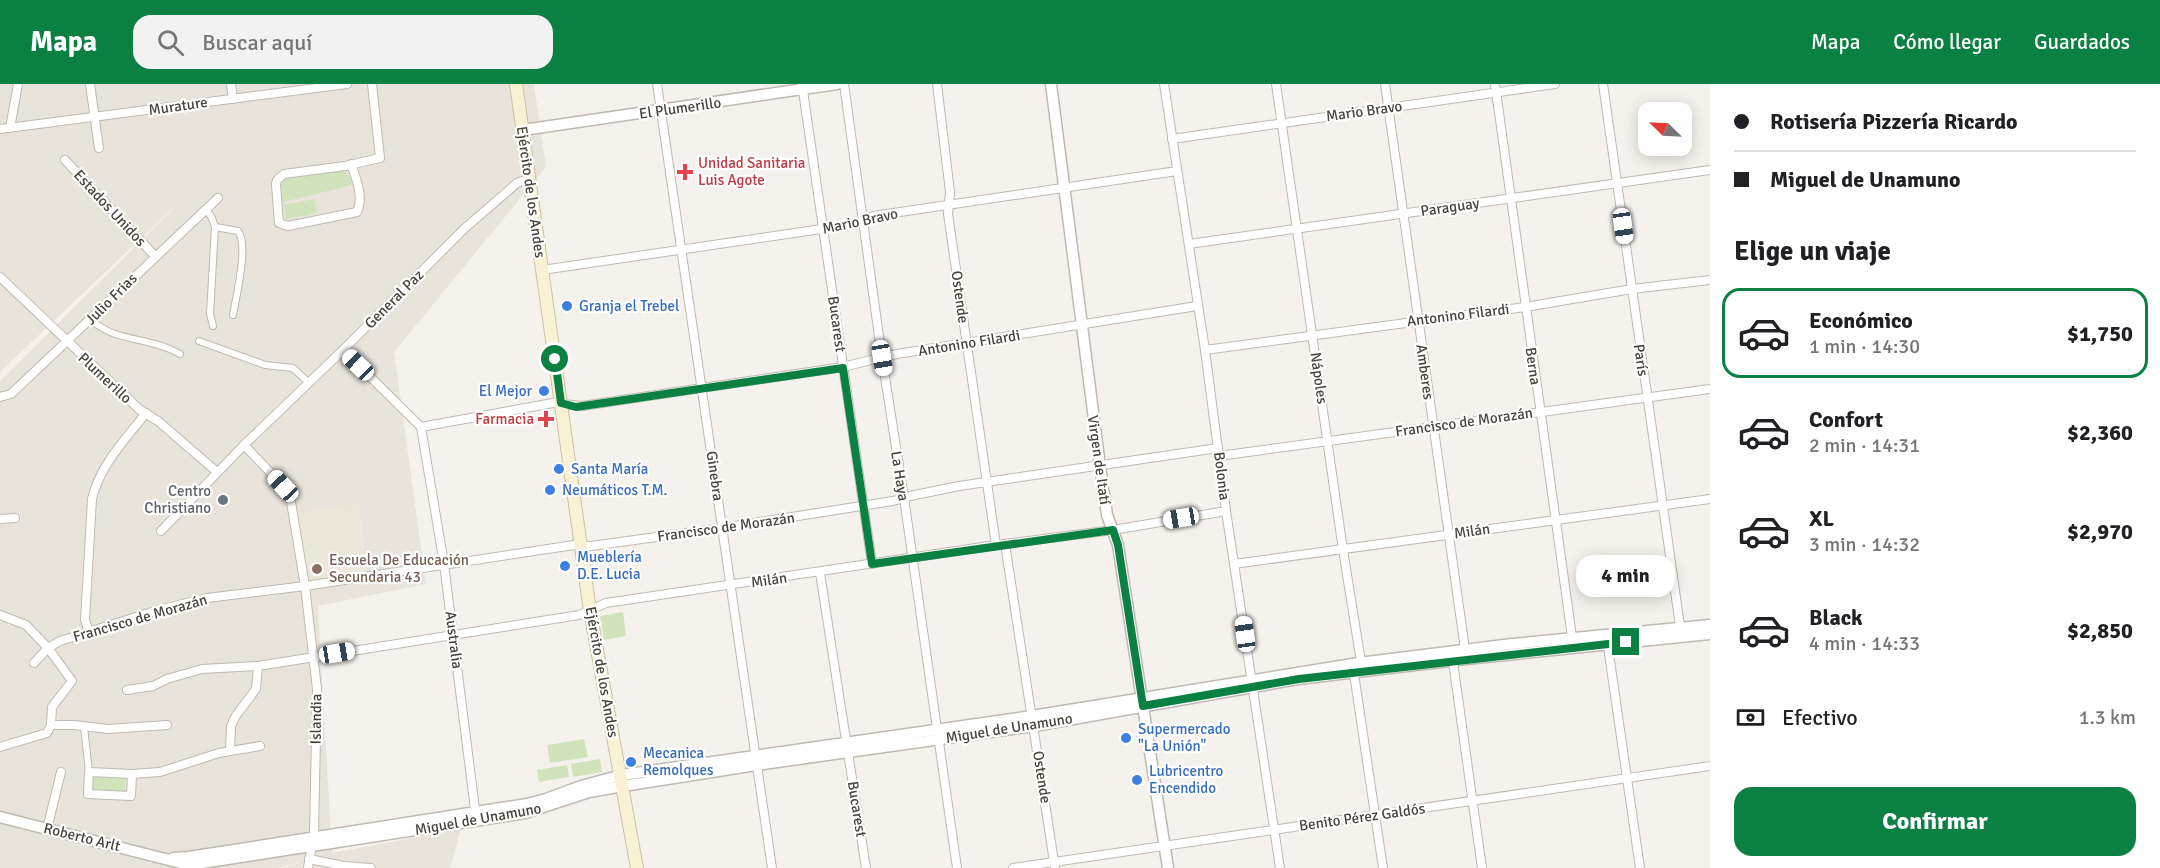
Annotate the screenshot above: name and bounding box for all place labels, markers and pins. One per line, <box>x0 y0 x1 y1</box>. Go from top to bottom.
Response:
place label: Unidad Sanitaria Luis Agote <box>698 154 805 189</box>
marker: Unidad Sanitaria Luis Agote <box>676 163 694 181</box>
place label: Granja el Trebel <box>579 297 679 315</box>
marker: Granja el Trebel <box>560 299 574 313</box>
place label: El Mejor <box>479 382 532 400</box>
marker: El Mejor <box>537 384 551 398</box>
place label: Farmacia <box>475 410 534 428</box>
marker: Farmacia <box>539 412 553 426</box>
place label: Santa María <box>571 460 648 478</box>
marker: Santa María <box>552 462 566 476</box>
place label: Neumáticos T.M. <box>562 481 668 499</box>
place label: Centro Christiano <box>144 482 211 517</box>
marker: Neumáticos T.M. <box>543 483 557 497</box>
marker: Centro Christiano <box>216 493 230 507</box>
place label: Mueblería D.E. Lucia <box>577 548 642 583</box>
place label: Escuela De Educación Secundaria 43 <box>329 551 469 586</box>
marker: Mueblería D.E. Lucia <box>558 559 572 573</box>
marker: Escuela De Educación Secundaria 43 <box>310 562 324 576</box>
place label: Supermercado "La Unión" <box>1138 720 1231 755</box>
marker: Supermercado "La Unión" <box>1119 731 1133 745</box>
place label: Mecanica Remolques <box>643 744 714 779</box>
marker: Mecanica Remolques <box>624 755 638 769</box>
place label: Lubricentro Encendido <box>1149 762 1224 797</box>
marker: Lubricentro Encendido <box>1130 773 1144 787</box>

